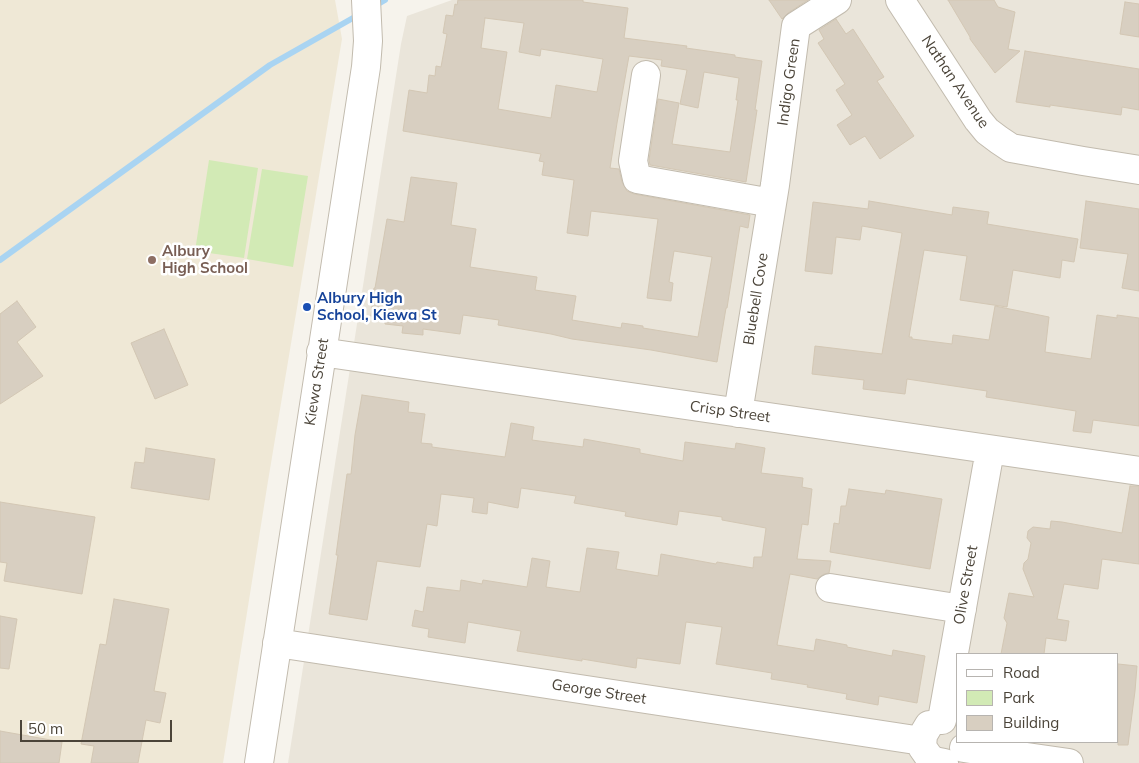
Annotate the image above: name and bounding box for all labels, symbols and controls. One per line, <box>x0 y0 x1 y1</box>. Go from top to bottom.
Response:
street label: Nathan Avenue <box>917 32 993 132</box>
street label: Indigo Green <box>774 37 804 127</box>
place label: Albury High School <box>162 242 248 277</box>
street label: Bluebell Cove <box>740 252 772 346</box>
marker: Albury High School <box>146 254 158 266</box>
place label: Albury High School, Kiewa St <box>317 289 437 324</box>
marker: Albury High School, Kiewa St <box>301 301 313 313</box>
street label: Kiewa Street <box>301 337 333 427</box>
street label: Crisp Street <box>689 397 771 427</box>
street label: Olive Street <box>950 544 982 626</box>
legend <box>956 653 1119 743</box>
text: Road <box>1003 663 1040 682</box>
street label: George Street <box>550 676 648 708</box>
text: Park <box>1003 688 1035 707</box>
scale bar <box>22 710 175 742</box>
text: Building <box>1003 713 1059 732</box>
text: 50 m <box>28 719 63 738</box>

